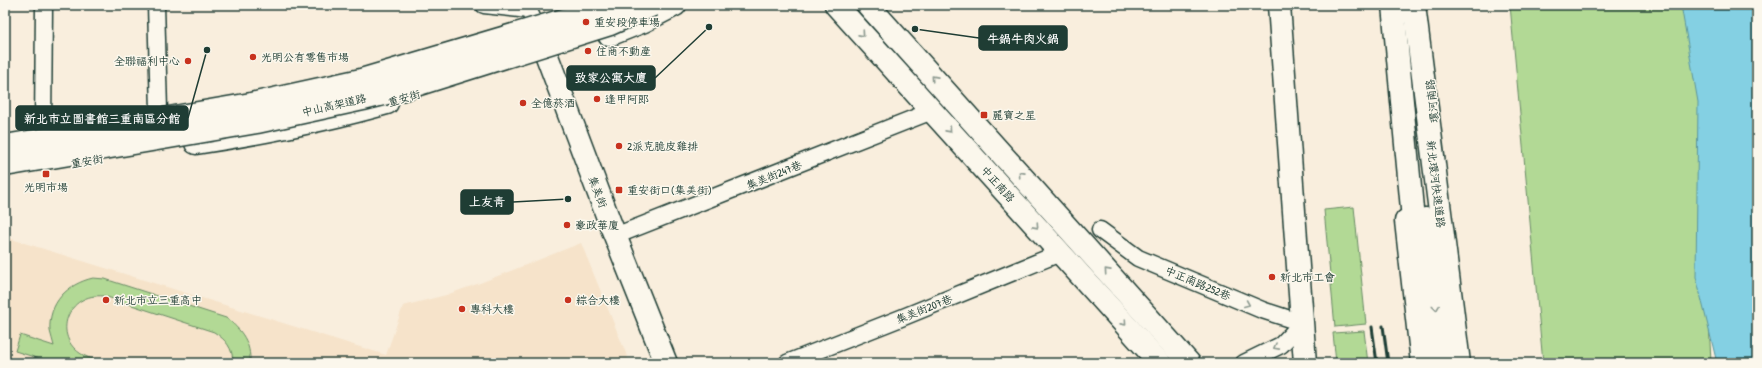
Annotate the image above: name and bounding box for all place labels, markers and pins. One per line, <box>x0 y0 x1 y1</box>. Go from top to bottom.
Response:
place label: 重安段停車場 <box>594 15 660 29</box>
marker: 重安段停車場 <box>581 17 591 27</box>
callout: 牛鍋牛肉火鍋 <box>979 26 1067 50</box>
place label: 住商不動產 <box>596 44 651 58</box>
marker: 住商不動產 <box>583 46 593 56</box>
place label: 光明公有零售市場 <box>261 50 349 64</box>
marker: 光明公有零售市場 <box>248 52 258 62</box>
place label: 全聯福利中心 <box>114 54 180 68</box>
marker: 全聯福利中心 <box>183 56 193 66</box>
callout: 致家公寓大廈 <box>567 66 655 90</box>
place label: 逢甲阿郎 <box>605 92 649 106</box>
marker: 逢甲阿郎 <box>592 94 602 104</box>
place label: 全億菸酒 <box>531 96 575 110</box>
marker: 全億菸酒 <box>518 98 528 108</box>
callout: 新北市立圖書館三重南區分館 <box>16 106 188 130</box>
place label: 麗寶之星 <box>992 108 1036 122</box>
marker: 麗寶之星 <box>979 110 989 120</box>
place label: 2派克脆皮雞排 <box>627 139 698 153</box>
marker: 2派克脆皮雞排 <box>614 141 624 151</box>
marker: 光明市場 <box>41 169 51 179</box>
place label: 光明市場 <box>24 180 68 194</box>
place label: 重安街口(集美街) <box>627 183 712 197</box>
marker: 重安街口(集美街) <box>614 185 624 195</box>
callout: 上友青 <box>461 190 513 214</box>
place label: 豪政華廈 <box>575 218 619 232</box>
marker: 豪政華廈 <box>562 220 572 230</box>
place label: 新北市工會 <box>1280 270 1335 284</box>
marker: 新北市工會 <box>1267 272 1277 282</box>
place label: 新北市立三重高中 <box>114 293 202 307</box>
place label: 綜合大樓 <box>576 293 620 307</box>
marker: 新北市立三重高中 <box>101 295 111 305</box>
marker: 綜合大樓 <box>563 295 573 305</box>
place label: 專科大樓 <box>470 302 514 316</box>
marker: 專科大樓 <box>457 304 467 314</box>

